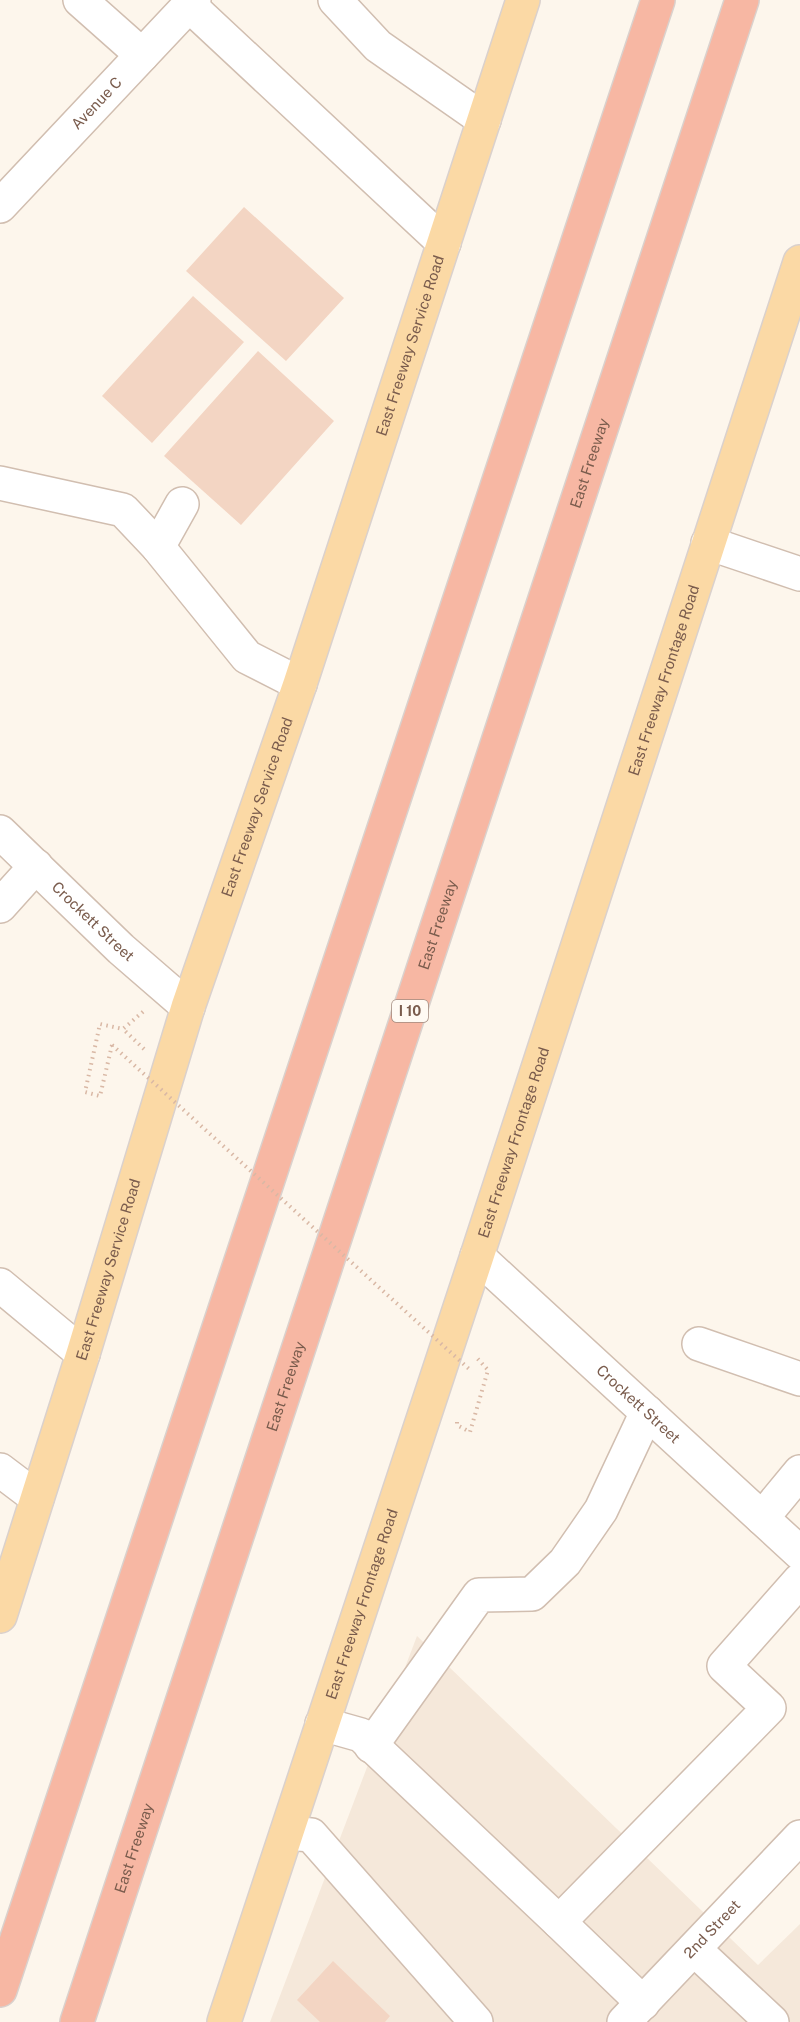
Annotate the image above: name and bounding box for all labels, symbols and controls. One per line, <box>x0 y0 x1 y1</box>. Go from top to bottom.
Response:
street label: Avenue C <box>68 73 125 133</box>
street label: East Freeway Service Road <box>372 253 447 438</box>
street label: East Freeway <box>567 416 612 510</box>
street label: East Freeway Frontage Road <box>625 583 702 778</box>
street label: East Freeway Service Road <box>218 715 296 899</box>
street label: Crockett Street <box>49 878 138 965</box>
street label: East Freeway <box>415 878 460 972</box>
road number: I 10 <box>392 1000 428 1022</box>
street label: East Freeway Frontage Road <box>474 1045 552 1240</box>
street label: East Freeway Service Road <box>73 1177 144 1362</box>
street label: East Freeway <box>263 1339 308 1433</box>
street label: Crockett Street <box>593 1361 684 1447</box>
street label: East Freeway Frontage Road <box>322 1507 401 1701</box>
street label: East Freeway <box>111 1801 156 1895</box>
street label: 2nd Street <box>680 1896 744 1962</box>

